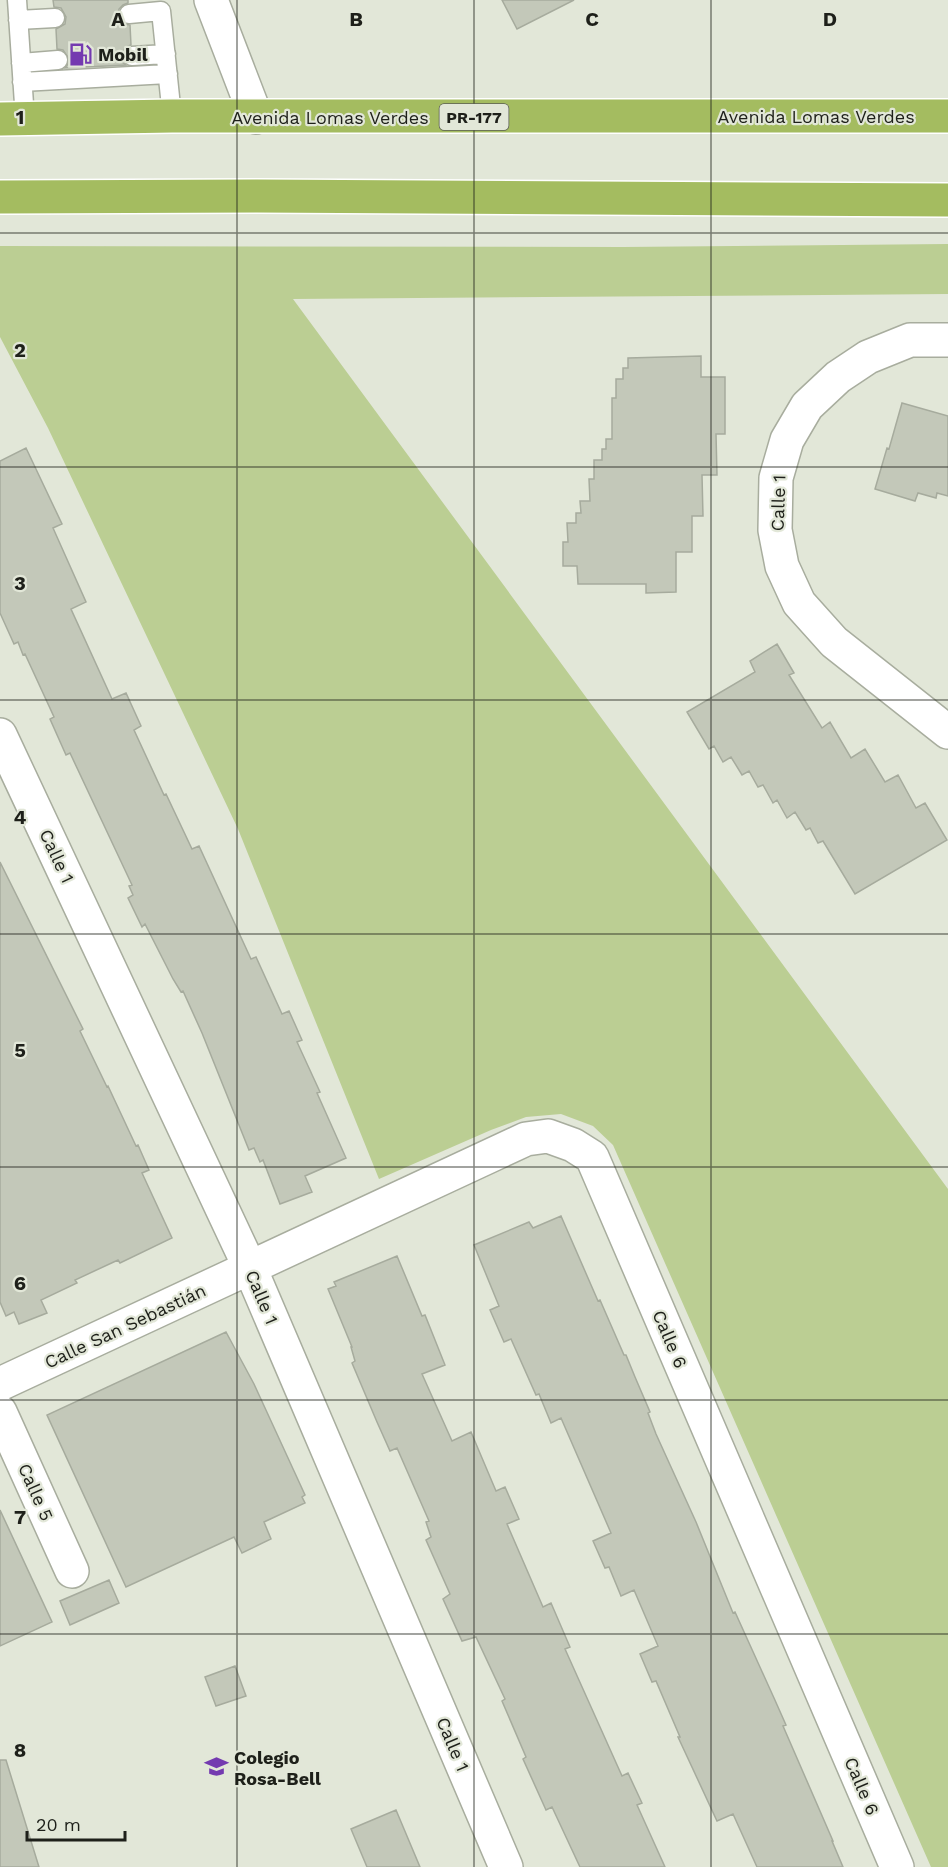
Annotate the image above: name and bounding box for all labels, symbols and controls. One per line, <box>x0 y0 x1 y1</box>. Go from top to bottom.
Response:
text: A <box>111 7 125 31</box>
text: B <box>349 7 363 31</box>
text: C <box>585 7 599 31</box>
text: D <box>823 7 837 31</box>
fuel station icon: Mobil <box>67 41 93 67</box>
place label: Mobil <box>98 44 148 65</box>
road number: PR-177 <box>440 104 508 130</box>
text: 1 <box>16 105 24 129</box>
street label: Avenida Lomas Verdes <box>717 106 915 127</box>
street label: Avenida Lomas Verdes <box>231 107 429 128</box>
text: 2 <box>14 338 26 362</box>
street label: Calle 1 <box>767 474 789 532</box>
text: 3 <box>14 571 26 595</box>
text: 4 <box>14 805 27 829</box>
street label: Calle 1 <box>35 826 79 886</box>
text: 5 <box>14 1038 26 1062</box>
street label: Calle 1 <box>241 1267 283 1327</box>
text: 6 <box>14 1271 26 1295</box>
street label: Calle San Sebastián <box>41 1279 209 1373</box>
street label: Calle 6 <box>648 1307 692 1371</box>
street label: Calle 5 <box>14 1460 58 1524</box>
text: 7 <box>14 1505 26 1529</box>
street label: Calle 1 <box>432 1714 474 1774</box>
text: 8 <box>14 1738 26 1762</box>
place label: Colegio Rosa-Bell <box>234 1747 321 1789</box>
school or university icon: Colegio Rosa-Bell <box>203 1754 229 1780</box>
street label: Calle 6 <box>840 1754 884 1818</box>
scale bar <box>27 1804 124 1842</box>
text: 20 m <box>36 1814 81 1835</box>

